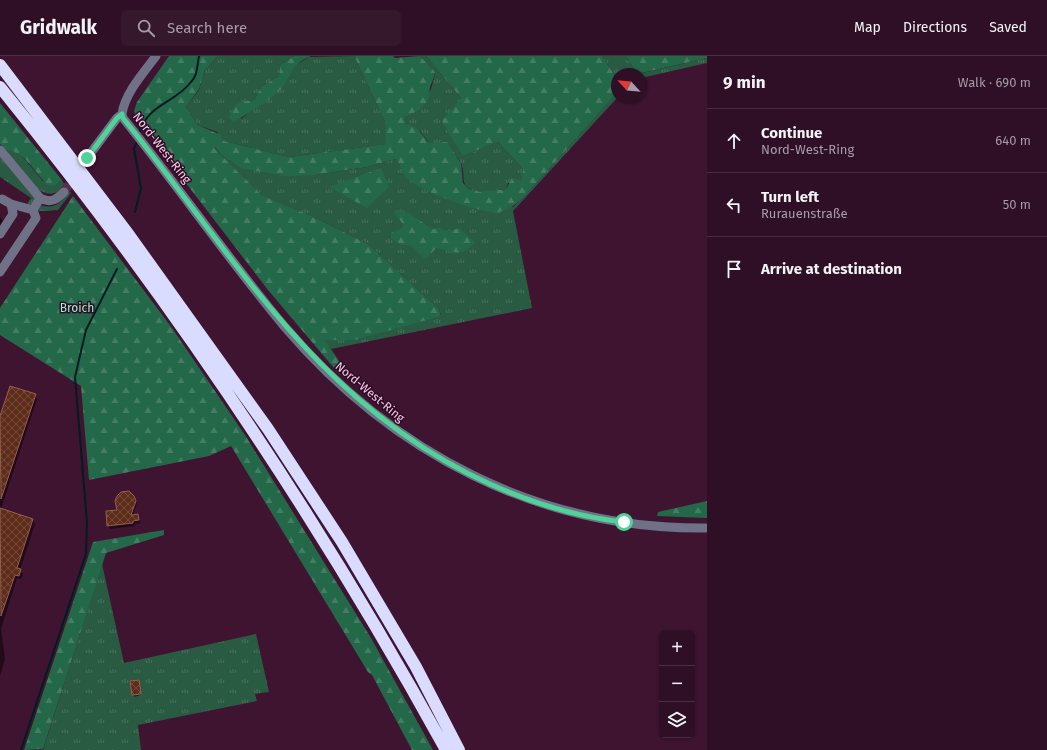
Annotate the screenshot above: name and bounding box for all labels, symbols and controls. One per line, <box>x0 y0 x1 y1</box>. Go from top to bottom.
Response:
search box <box>121 10 401 46</box>
text: Gridwalk <box>20 16 97 39</box>
icon: search <box>135 17 157 39</box>
text: Search here <box>167 19 247 37</box>
text: Map <box>854 19 881 36</box>
text: Directions <box>903 19 967 36</box>
text: Saved <box>989 19 1027 36</box>
north arrow <box>611 68 647 104</box>
text: 9 min <box>723 72 766 93</box>
text: Walk · 690 m <box>958 75 1031 90</box>
street label: Nord-West-Ring <box>130 110 194 187</box>
text: Continue <box>761 124 822 142</box>
icon: ahead <box>723 130 745 152</box>
text: 640 m <box>995 133 1031 148</box>
text: Nord-West-Ring <box>761 142 854 157</box>
route end <box>78 149 96 167</box>
text: Turn left <box>761 188 819 206</box>
icon: left <box>723 194 745 216</box>
text: 50 m <box>1003 197 1031 212</box>
text: Rurauenstraße <box>761 206 848 221</box>
icon: arrive <box>723 258 745 280</box>
text: Arrive at destination <box>761 260 902 278</box>
park label: Broich <box>60 301 94 315</box>
street label: Nord-West-Ring <box>333 359 408 425</box>
route start <box>615 513 633 531</box>
map controls <box>659 630 695 738</box>
button: + <box>659 630 695 666</box>
button: − <box>659 666 695 702</box>
button: layers <box>659 702 695 738</box>

